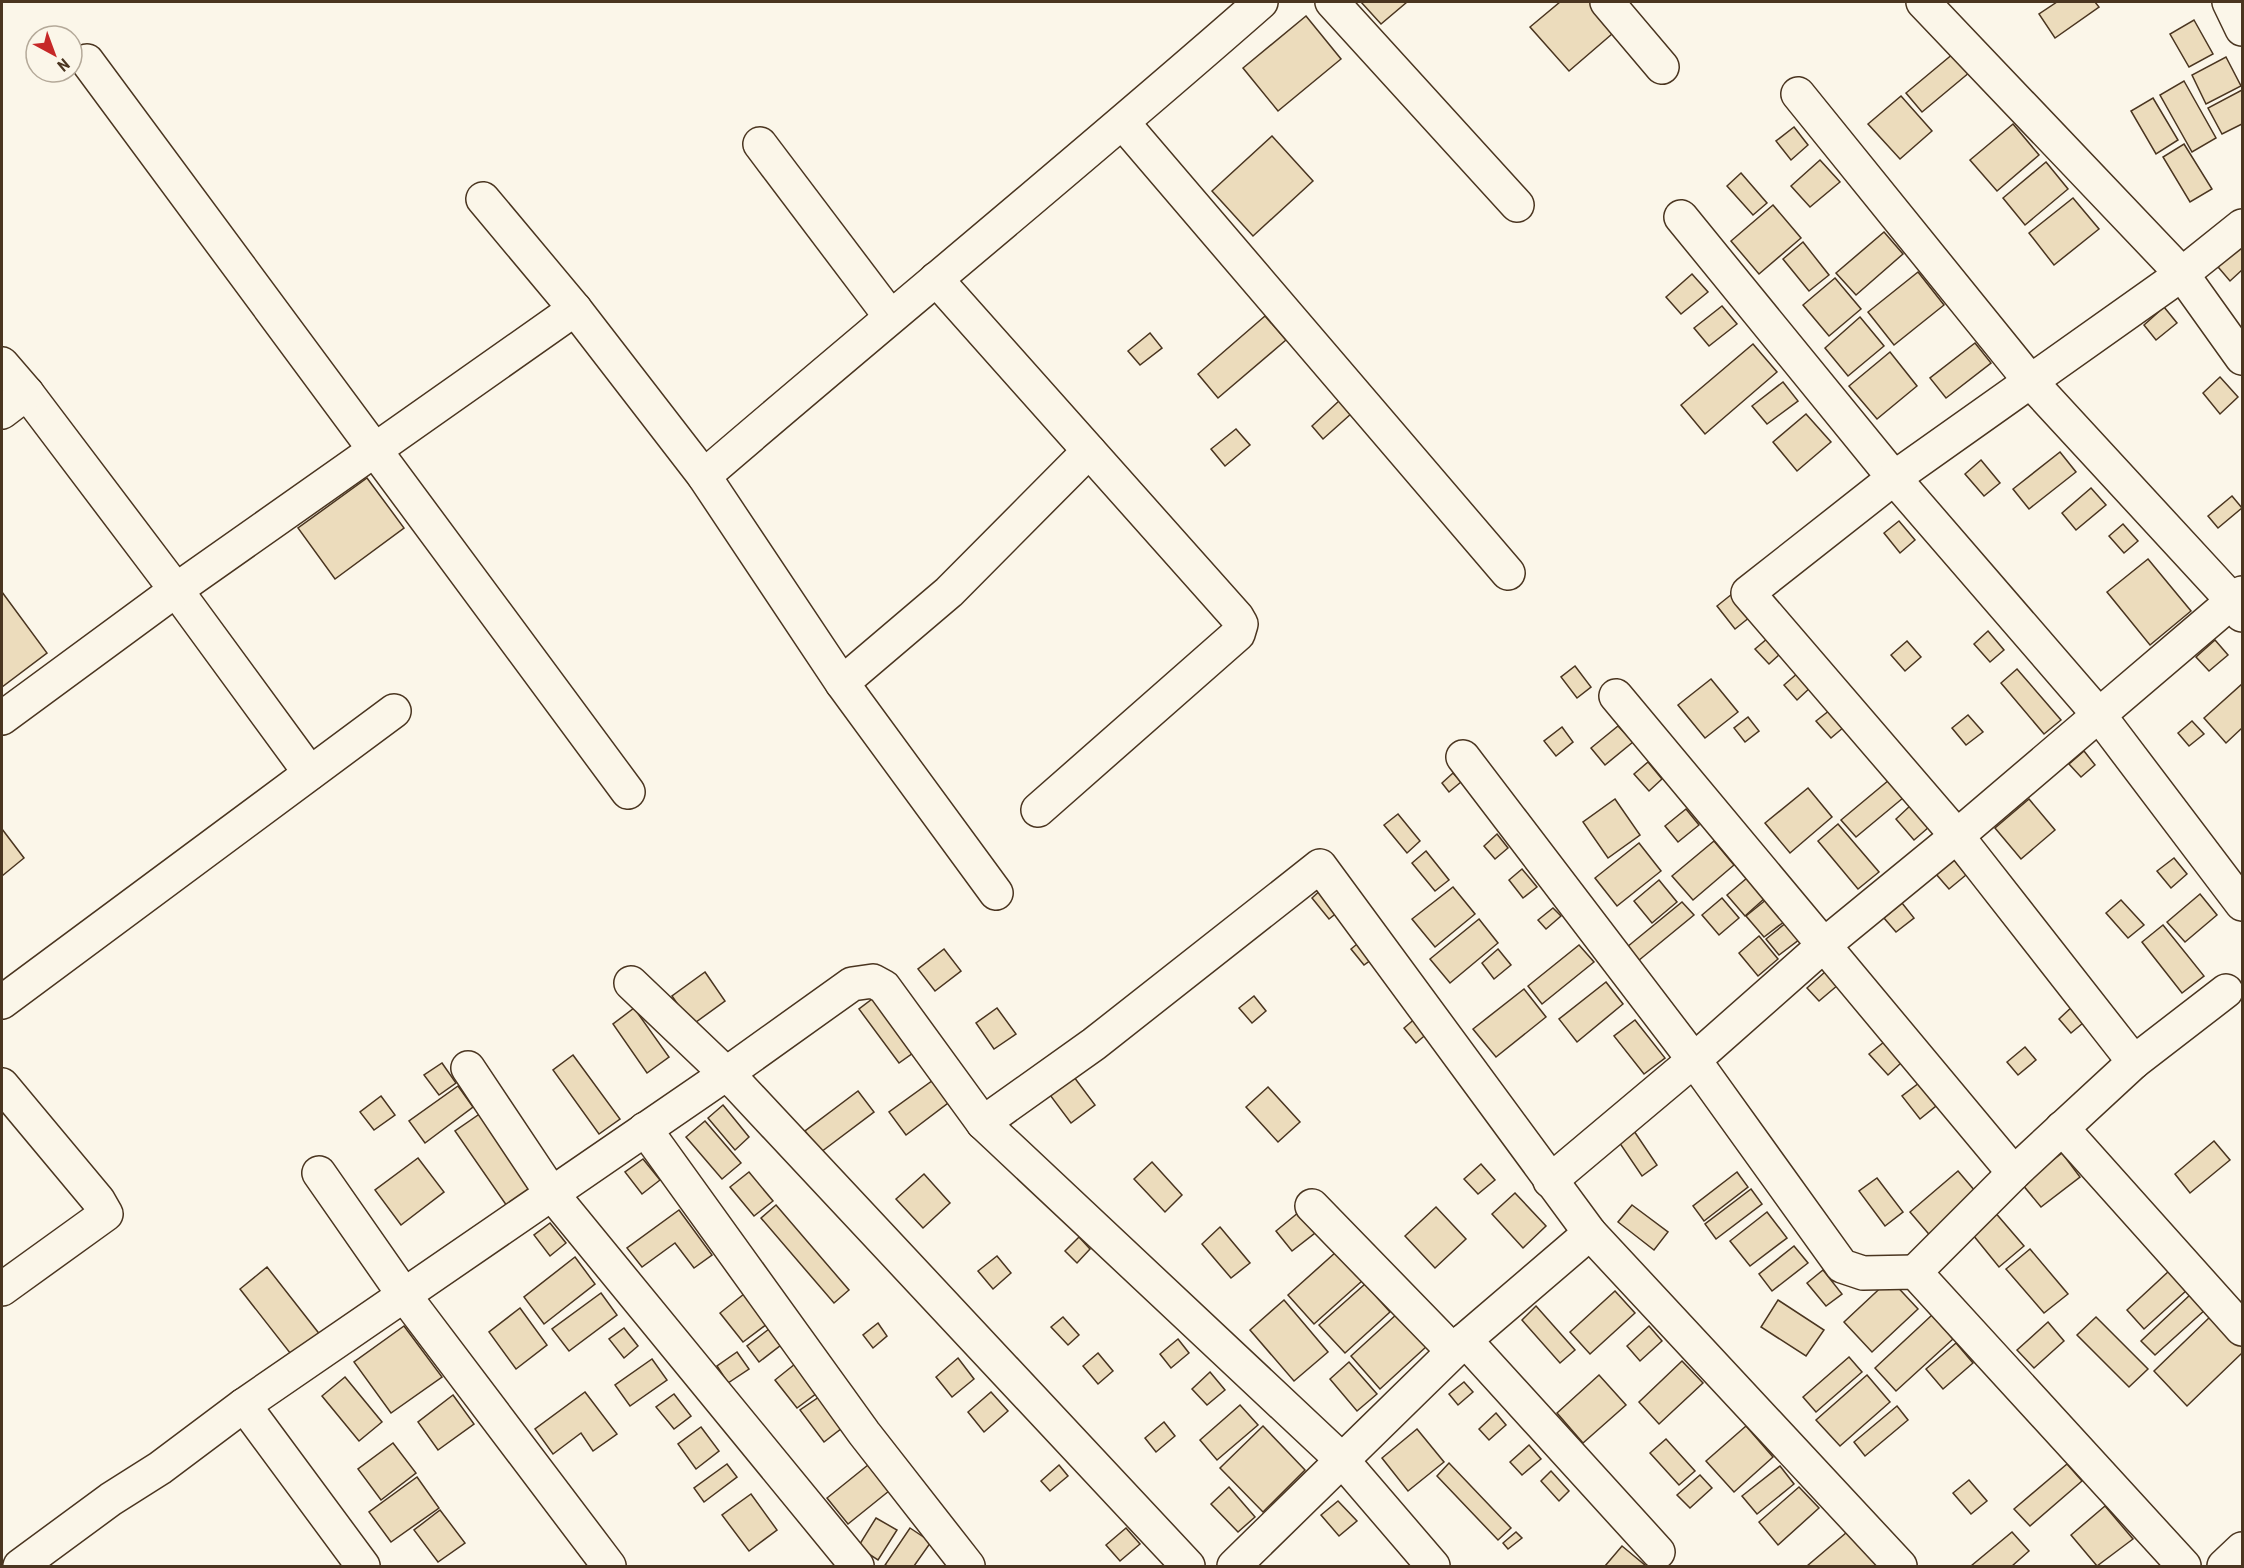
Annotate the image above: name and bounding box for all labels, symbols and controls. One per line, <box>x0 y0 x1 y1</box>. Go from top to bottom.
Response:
north arrow <box>24 24 84 84</box>
text: N <box>54 55 73 75</box>

